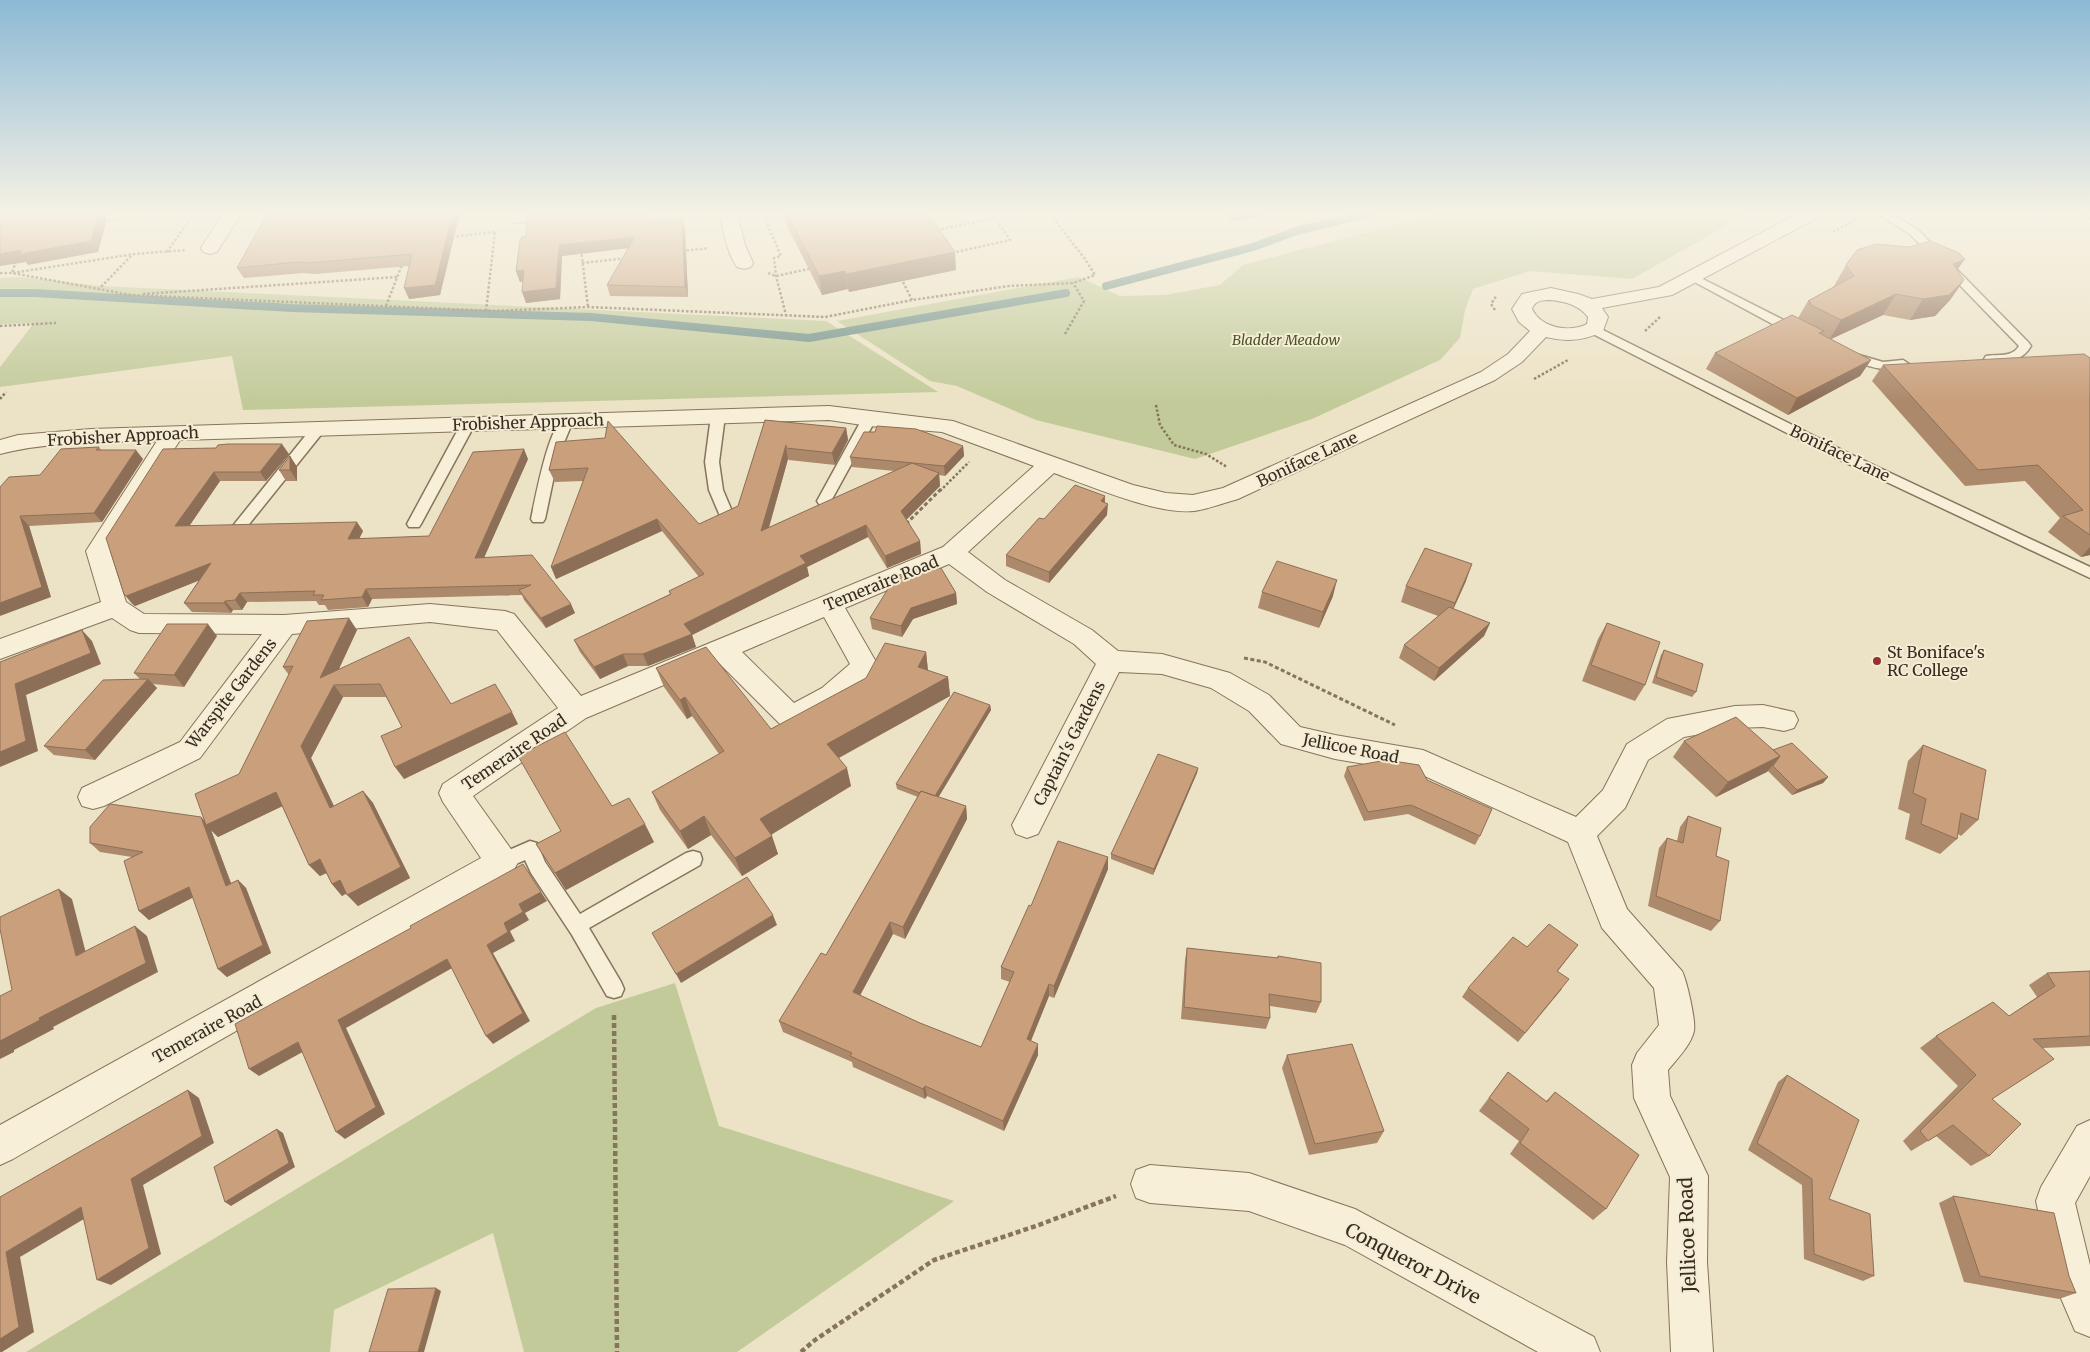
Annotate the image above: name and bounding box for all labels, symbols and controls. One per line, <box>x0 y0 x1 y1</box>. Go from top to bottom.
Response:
park label: Bladder Meadow <box>1232 331 1341 349</box>
street label: Frobisher Approach <box>452 409 605 435</box>
street label: Boniface Lane <box>1787 420 1893 486</box>
street label: Frobisher Approach <box>47 422 200 450</box>
street label: Boniface Lane <box>1253 427 1361 491</box>
street label: Temeraire Road <box>821 551 942 615</box>
street label: Warspite Gardens <box>181 634 280 753</box>
place label: St Boniface's RC College <box>1887 642 1985 680</box>
marker: St Boniface's RC College <box>1871 655 1883 667</box>
street label: Captain's Gardens <box>1029 677 1109 809</box>
street label: Temeraire Road <box>458 709 570 794</box>
street label: Jellicoe Road <box>1300 729 1401 767</box>
street label: Temeraire Road <box>149 991 265 1067</box>
street label: Jellicoe Road <box>1673 1177 1701 1294</box>
street label: Conqueror Drive <box>1341 1217 1485 1309</box>

